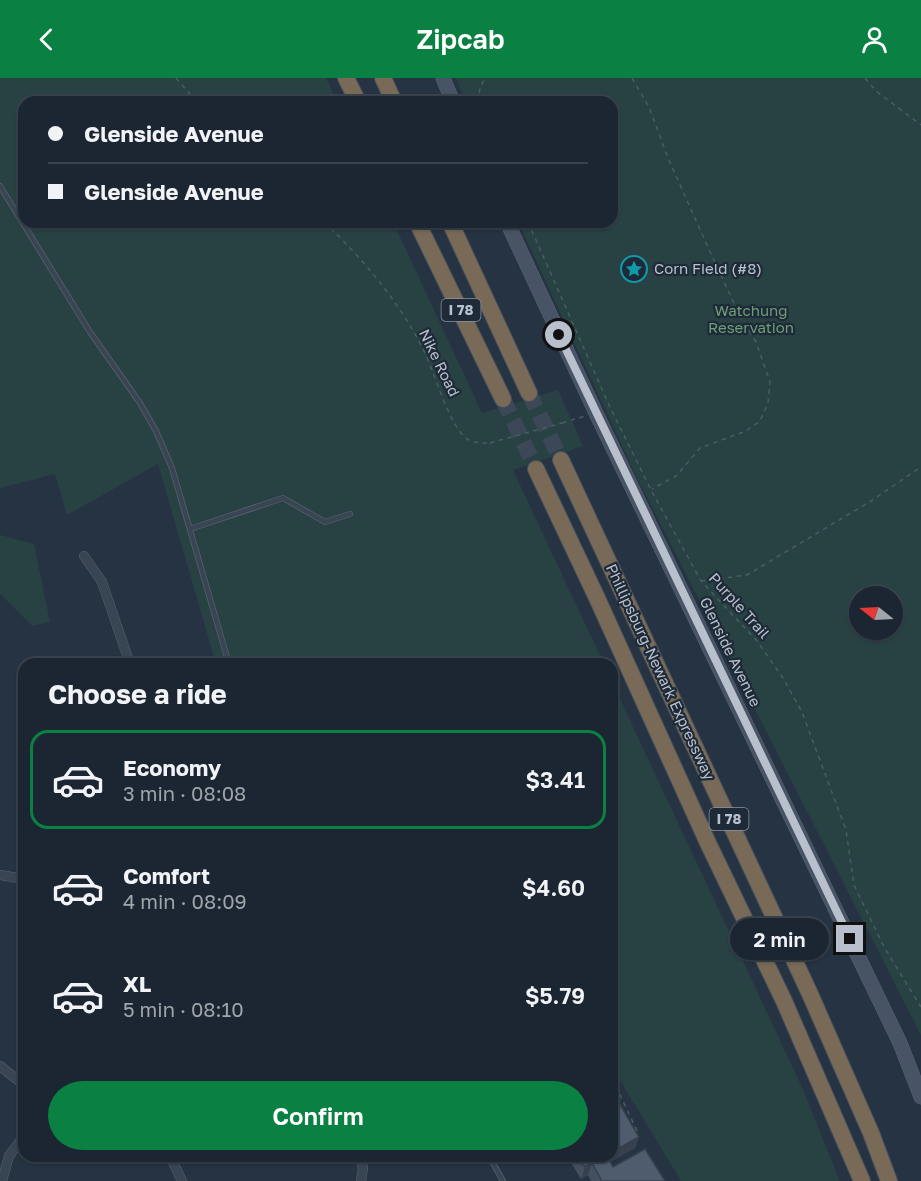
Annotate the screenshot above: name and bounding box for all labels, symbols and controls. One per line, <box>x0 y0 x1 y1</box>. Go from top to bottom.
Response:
icon: back <box>30 23 63 56</box>
text: Zipcab <box>417 23 505 55</box>
icon: person <box>858 23 891 56</box>
text: Glenside Avenue <box>84 120 264 147</box>
text: Glenside Avenue <box>84 178 264 205</box>
place icon: Corn Field (#8) <box>619 254 649 284</box>
place label: Corn Field (#8) <box>654 259 762 277</box>
road number: I 78 <box>442 299 480 321</box>
park label: Watchung Reservation <box>708 301 794 336</box>
route start <box>545 321 572 348</box>
street label: Nike Road <box>416 326 464 399</box>
street label: Phillipsburg-Newark Expressway <box>603 561 719 783</box>
street label: Purple Trail <box>706 569 774 642</box>
north arrow <box>849 586 903 640</box>
map controls <box>849 586 903 640</box>
street label: Glenside Avenue <box>697 594 765 710</box>
text: Choose a ride <box>48 678 227 710</box>
icon: car <box>51 753 105 807</box>
text: Economy <box>123 754 221 781</box>
text: $3.41 <box>525 766 585 793</box>
text: 3 min · 08:08 <box>123 781 246 805</box>
road number: I 78 <box>710 808 748 830</box>
icon: car <box>51 861 105 915</box>
text: Comfort <box>123 862 210 889</box>
text: $4.60 <box>522 874 585 901</box>
text: 4 min · 08:09 <box>123 889 247 913</box>
callout: 2 min <box>730 918 829 960</box>
route end <box>836 925 863 952</box>
text: 2 min <box>754 927 806 951</box>
icon: car <box>51 969 105 1023</box>
text: XL <box>123 970 151 997</box>
text: $5.79 <box>525 982 585 1009</box>
text: 5 min · 08:10 <box>123 997 244 1021</box>
button: Confirm <box>48 1081 588 1150</box>

